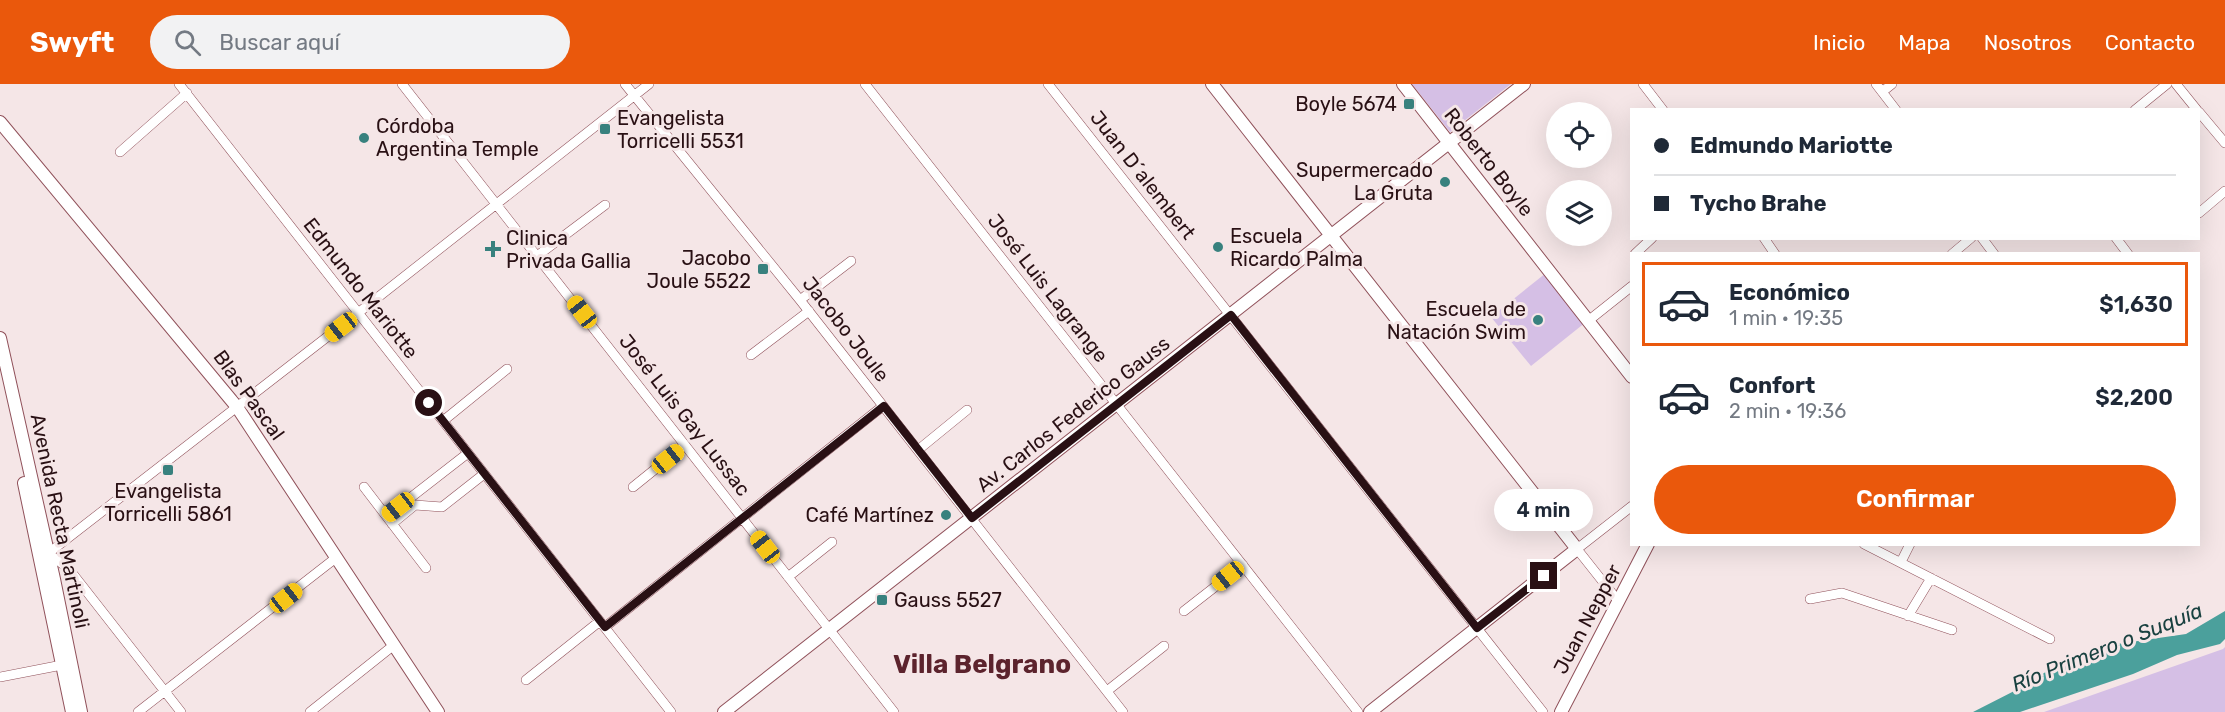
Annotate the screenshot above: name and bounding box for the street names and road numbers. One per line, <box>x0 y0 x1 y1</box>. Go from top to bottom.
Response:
street label: Roberto Boyle <box>1439 103 1539 221</box>
street label: Juan D´alembert <box>1085 106 1201 244</box>
street label: José Luis Lagrange <box>983 209 1113 367</box>
street label: Edmundo Mariotte <box>299 213 423 363</box>
street label: Jacobo Joule <box>798 272 894 386</box>
street label: José Luis Gay Lussac <box>614 329 756 501</box>
street label: Av. Carlos Federico Gauss <box>972 331 1174 497</box>
street label: Blas Pascal <box>208 345 290 445</box>
street label: Avenida Recta Martinoli <box>26 411 94 631</box>
street label: Juan Nepper <box>1548 560 1626 678</box>

